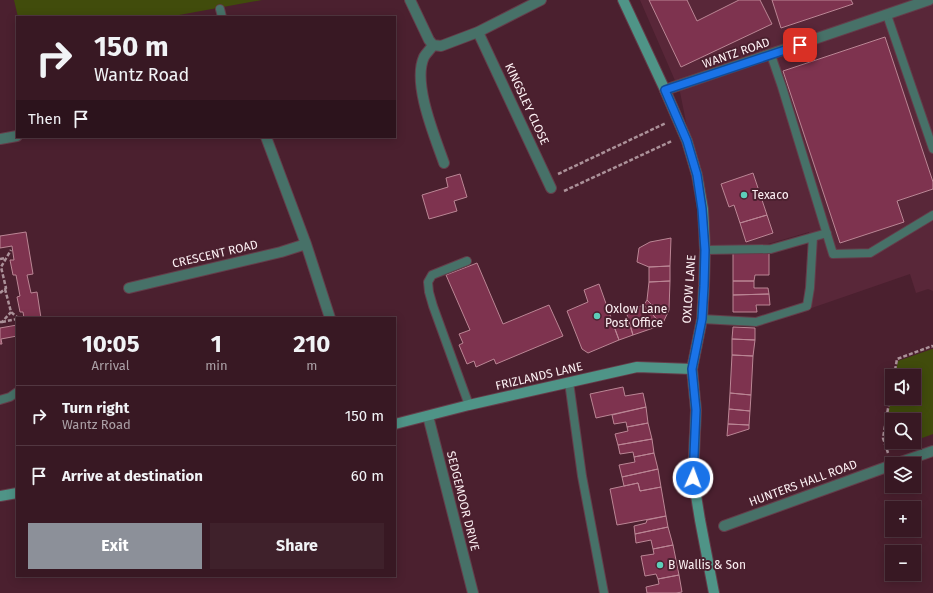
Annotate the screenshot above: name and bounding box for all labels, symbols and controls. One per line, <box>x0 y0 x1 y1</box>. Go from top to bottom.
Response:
pin <box>783 28 817 62</box>
text: 150 m <box>94 30 169 63</box>
icon: right <box>28 32 80 84</box>
icon: arrive <box>789 34 811 56</box>
street label: WANTZ ROAD <box>700 35 772 71</box>
street label: KINGSLEY CLOSE <box>502 61 552 147</box>
text: Wantz Road <box>94 64 189 86</box>
icon: arrive <box>70 108 92 130</box>
text: Then <box>28 110 62 128</box>
place label: Texaco <box>752 188 789 202</box>
marker: Texaco <box>739 190 749 200</box>
street label: CRESCENT ROAD <box>171 237 259 271</box>
street label: OXLOW LANE <box>680 254 698 324</box>
place label: Oxlow Lane Post Office <box>605 302 667 330</box>
marker: Oxlow Lane Post Office <box>592 311 602 321</box>
text: 10:05 <box>82 330 140 358</box>
text: 1 <box>211 330 222 358</box>
text: 210 <box>293 330 330 358</box>
text: Arrival <box>92 358 130 373</box>
text: min <box>205 358 228 373</box>
text: m <box>306 358 317 373</box>
street label: FRIZLANDS LANE <box>494 359 584 393</box>
map controls <box>885 369 921 581</box>
button: sound <box>885 369 921 405</box>
text: Turn right <box>62 399 129 417</box>
icon: right <box>28 405 50 427</box>
text: 150 m <box>345 407 384 425</box>
button: search <box>885 413 921 449</box>
text: Wantz Road <box>62 417 131 432</box>
street label: SEDGEMOOR DRIVE <box>444 450 482 552</box>
position arrow <box>672 457 714 499</box>
street label: HUNTERS HALL ROAD <box>747 457 859 509</box>
button: layers <box>885 457 921 493</box>
icon: arrive <box>28 465 50 487</box>
text: Arrive at destination <box>62 467 203 485</box>
text: 60 m <box>351 467 384 485</box>
button: + <box>885 501 921 537</box>
button: Exit <box>28 523 202 569</box>
button: Share <box>210 523 384 569</box>
button: − <box>885 545 921 581</box>
place label: B Wallis & Son <box>668 558 746 572</box>
marker: B Wallis & Son <box>655 560 665 570</box>

